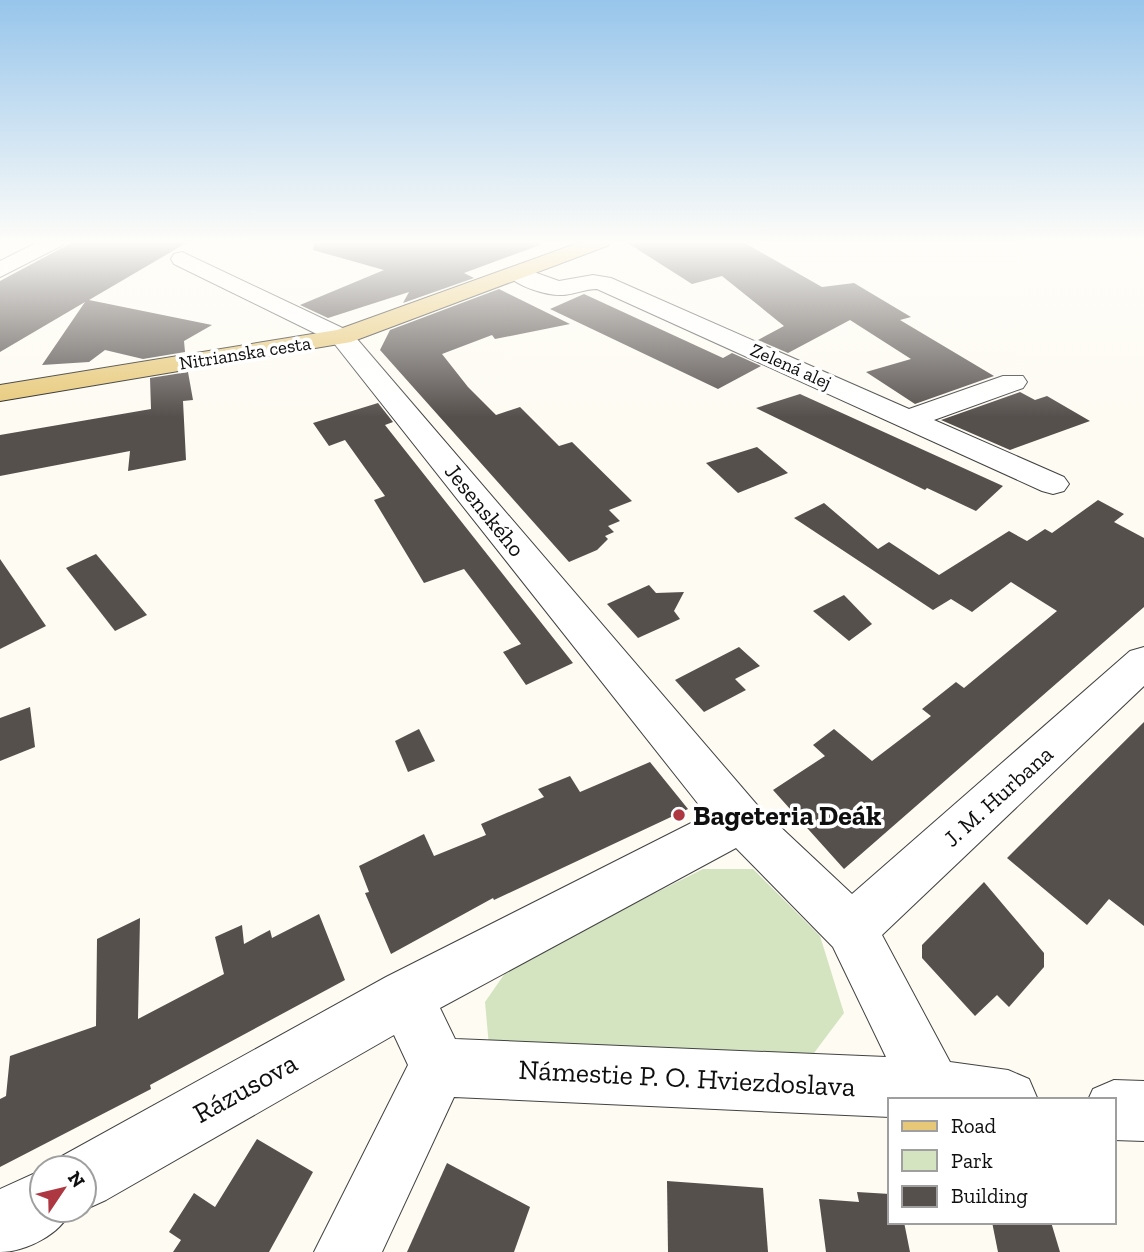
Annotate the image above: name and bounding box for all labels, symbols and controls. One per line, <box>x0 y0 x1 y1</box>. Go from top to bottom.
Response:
street label: Nitrianska cesta <box>177 331 313 375</box>
street label: Zelená alej <box>747 338 835 394</box>
street label: Jesenského <box>439 458 531 562</box>
street label: J. M. Hurbana <box>938 740 1058 852</box>
place label: Bageteria Deák <box>693 799 882 832</box>
marker: Bageteria Deák <box>671 807 687 823</box>
street label: Rázusova <box>187 1046 303 1130</box>
street label: Námestie P. O. Hviezdoslava <box>518 1053 857 1103</box>
legend <box>888 1098 1116 1224</box>
text: Road <box>951 1113 997 1138</box>
text: Park <box>951 1148 993 1173</box>
north arrow <box>28 1154 98 1224</box>
text: N <box>63 1167 90 1192</box>
text: Building <box>951 1183 1028 1208</box>

